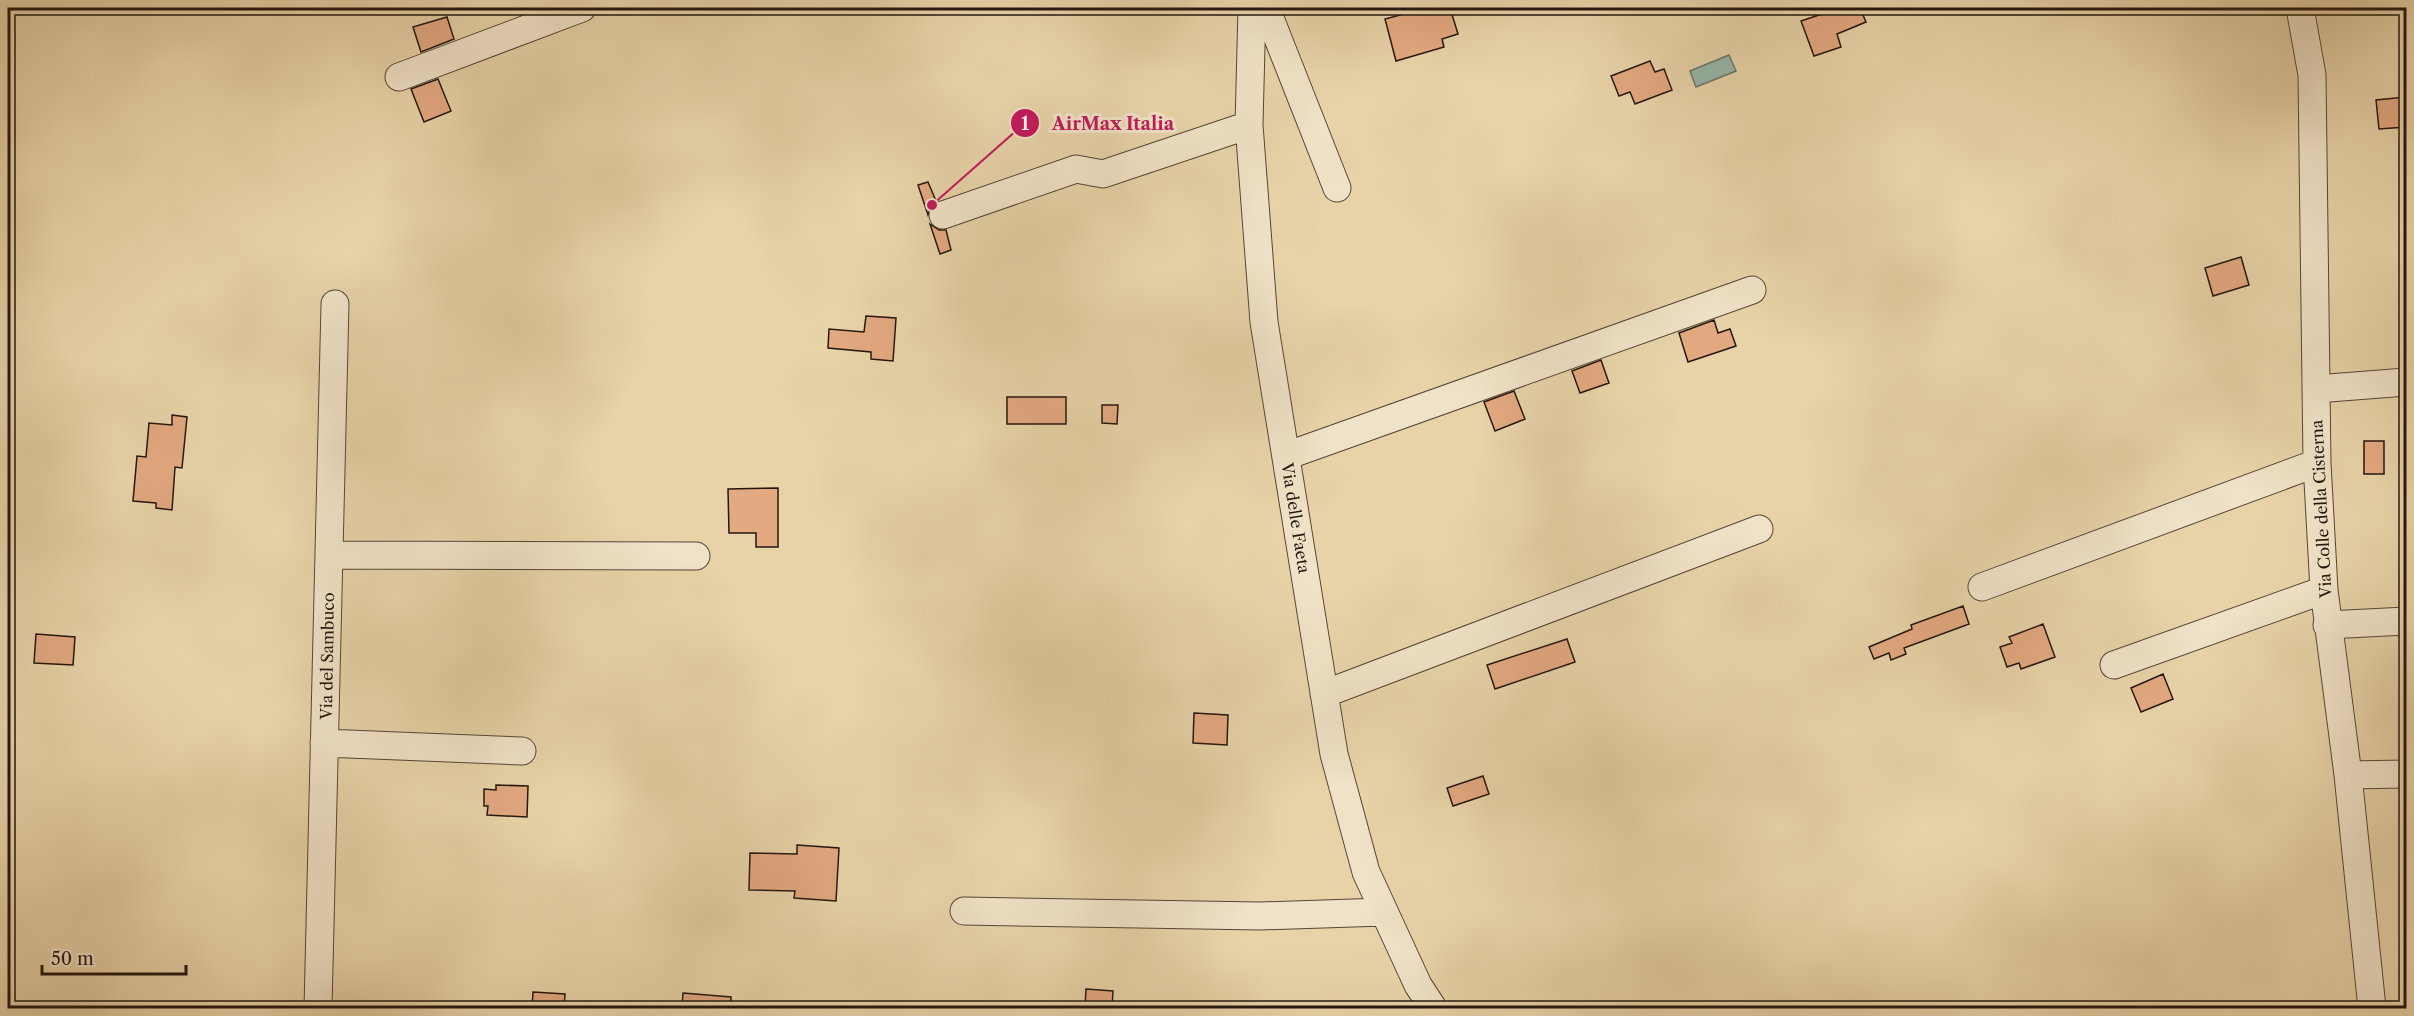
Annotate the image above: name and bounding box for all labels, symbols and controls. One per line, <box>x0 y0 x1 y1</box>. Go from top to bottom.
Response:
callout: AirMax Italia <box>1010 105 1187 141</box>
text: 1 <box>1021 113 1029 135</box>
text: AirMax Italia <box>1051 113 1175 135</box>
street label: Via Colle della Cisterna <box>2306 419 2336 600</box>
street label: Via delle Faeta <box>1277 460 1315 575</box>
street label: Via del Sambuco <box>316 592 338 721</box>
scale bar <box>42 938 186 976</box>
text: 50 m <box>51 948 94 970</box>

